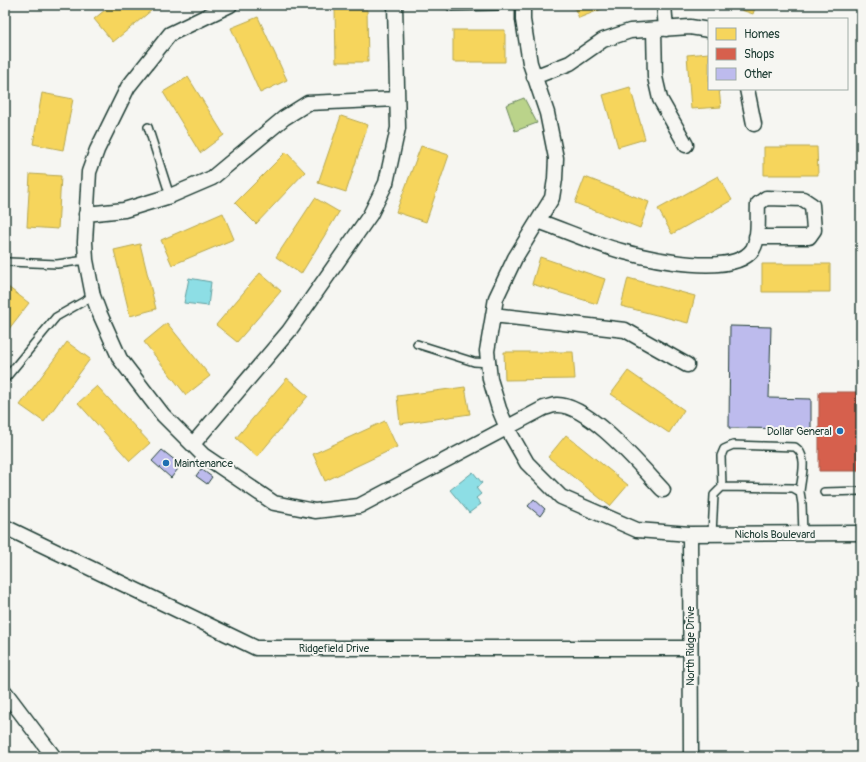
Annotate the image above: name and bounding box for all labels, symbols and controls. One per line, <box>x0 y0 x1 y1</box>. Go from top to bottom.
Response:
legend <box>708 18 848 90</box>
text: Homes <box>744 27 780 42</box>
text: Shops <box>744 47 775 62</box>
text: Other <box>744 67 773 82</box>
place label: Dollar General <box>767 425 832 438</box>
marker: Dollar General <box>835 426 845 436</box>
place label: Maintenance <box>174 457 233 470</box>
marker: Maintenance <box>161 458 171 468</box>
street label: Nichols Boulevard <box>735 528 815 541</box>
street label: North Ridge Drive <box>684 606 697 686</box>
street label: Ridgefield Drive <box>299 642 370 655</box>

